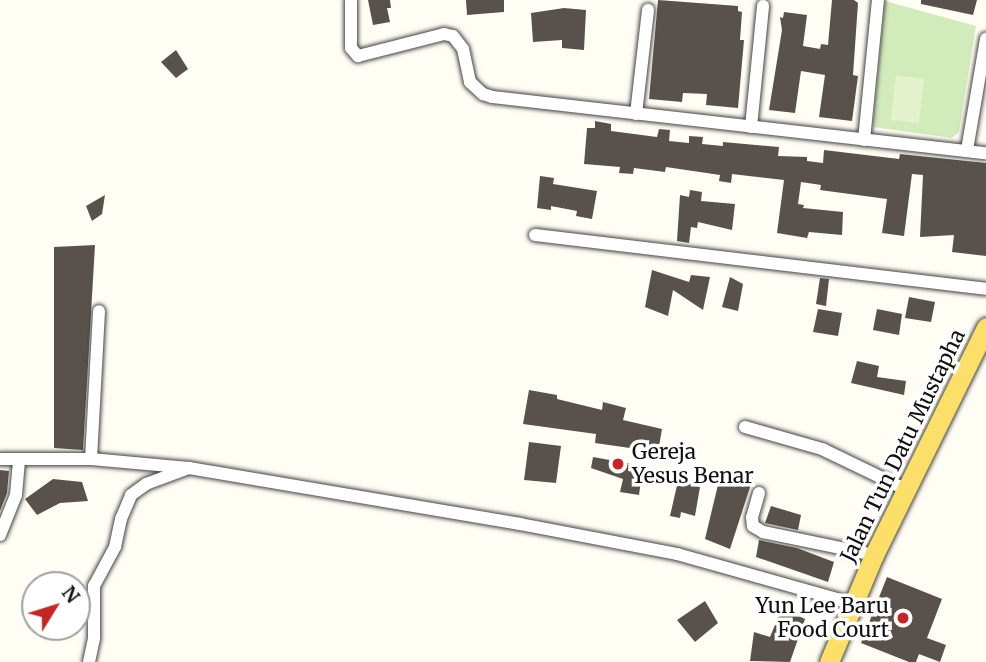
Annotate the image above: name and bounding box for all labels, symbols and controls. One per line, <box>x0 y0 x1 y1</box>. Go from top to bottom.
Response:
street label: Jalan Tun Datu Mustapha <box>836 325 970 567</box>
place label: Gereja Yesus Benar <box>632 439 754 489</box>
marker: Gereja Yesus Benar <box>610 456 626 472</box>
north arrow <box>21 571 91 641</box>
text: N <box>57 581 85 608</box>
place label: Yun Lee Baru Food Court <box>755 593 889 643</box>
marker: Yun Lee Baru Food Court <box>895 610 911 626</box>

